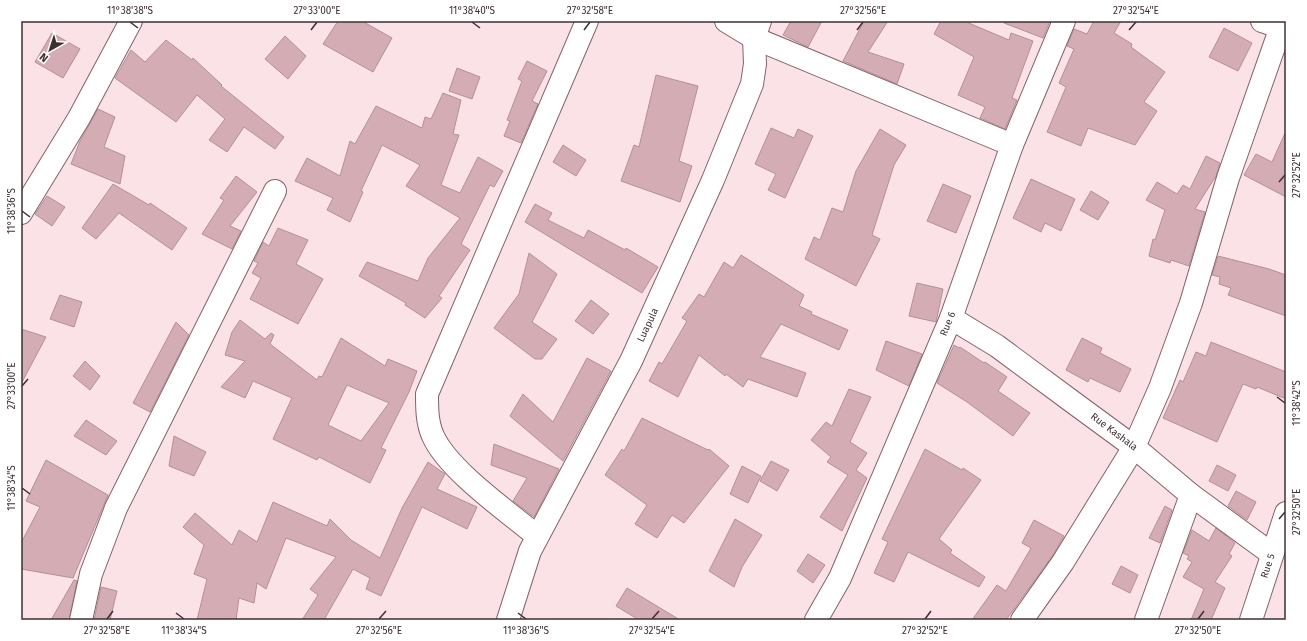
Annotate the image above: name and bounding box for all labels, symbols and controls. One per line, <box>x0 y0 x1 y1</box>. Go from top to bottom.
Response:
text: 11°38'38"S <box>107 5 154 17</box>
text: 27°33'00"E <box>293 5 341 17</box>
text: 11°38'40"S <box>449 5 496 17</box>
text: 27°32'58"E <box>567 5 613 17</box>
text: 27°32'56"E <box>840 5 886 17</box>
text: 27°32'54"E <box>1113 5 1159 17</box>
north arrow <box>30 30 70 70</box>
text: N <box>37 50 51 65</box>
text: 27°32'52"E <box>1291 152 1303 198</box>
text: 11°38'36"S <box>6 188 18 234</box>
street label: Luapula <box>635 306 661 344</box>
street label: Rue 6 <box>938 310 958 338</box>
text: 27°33'00"E <box>6 362 18 410</box>
text: 11°38'42"S <box>1291 380 1303 426</box>
street label: Rue Kashala <box>1088 411 1140 453</box>
text: 11°38'34"S <box>6 465 18 511</box>
text: 27°32'50"E <box>1291 489 1303 535</box>
street label: Rue 5 <box>1258 552 1278 580</box>
text: 27°32'58"E <box>84 625 130 637</box>
text: 11°38'34"S <box>161 625 207 637</box>
text: 27°32'56"E <box>356 625 402 637</box>
text: 11°38'36"S <box>503 625 549 637</box>
text: 27°32'54"E <box>629 625 675 637</box>
text: 27°32'52"E <box>902 625 948 637</box>
text: 27°32'50"E <box>1175 625 1221 637</box>

